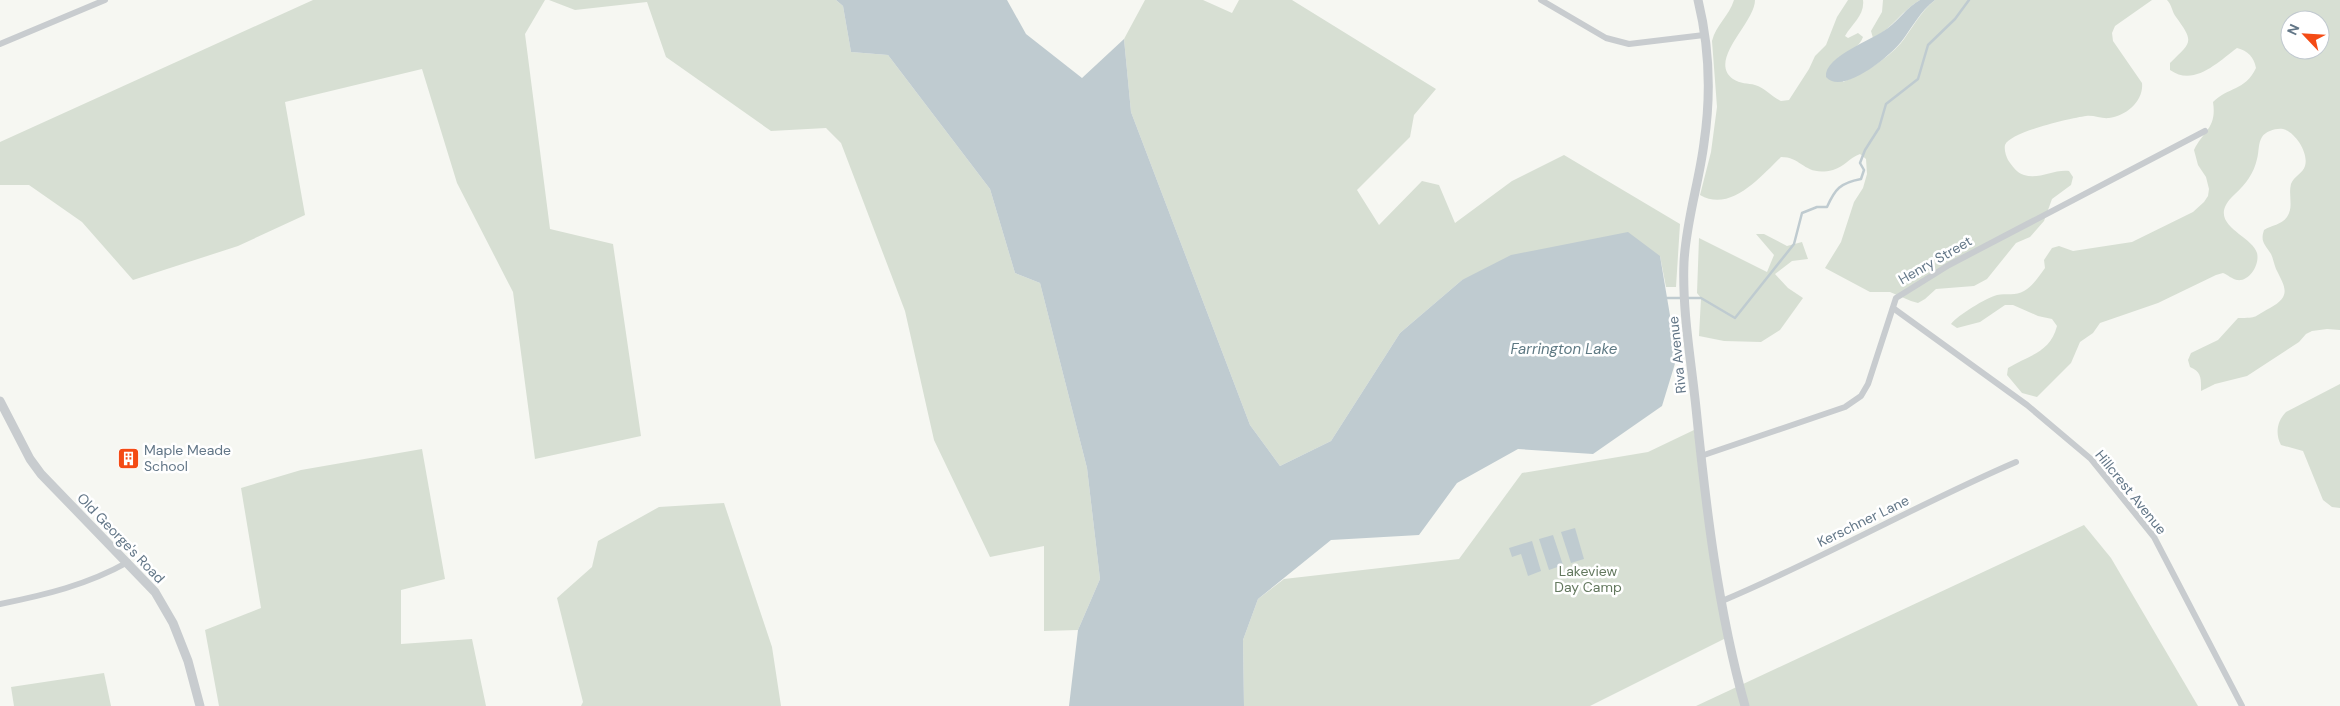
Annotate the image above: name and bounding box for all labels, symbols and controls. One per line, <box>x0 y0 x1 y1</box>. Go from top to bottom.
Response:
north arrow <box>2280 10 2330 60</box>
text: N <box>2283 21 2304 38</box>
street label: Henry Street <box>1895 232 1975 288</box>
street label: Riva Avenue <box>1664 315 1690 395</box>
water label: Farrington Lake <box>1511 339 1618 359</box>
place label: Maple Meade School <box>144 441 231 475</box>
building icon: Maple Meade School <box>116 446 140 470</box>
street label: Hillcrest Avenue <box>2091 446 2171 538</box>
street label: Old George's Road <box>73 489 169 587</box>
street label: Kerschner Lane <box>1814 491 1912 551</box>
park label: Lakeview Day Camp <box>1554 562 1622 596</box>

